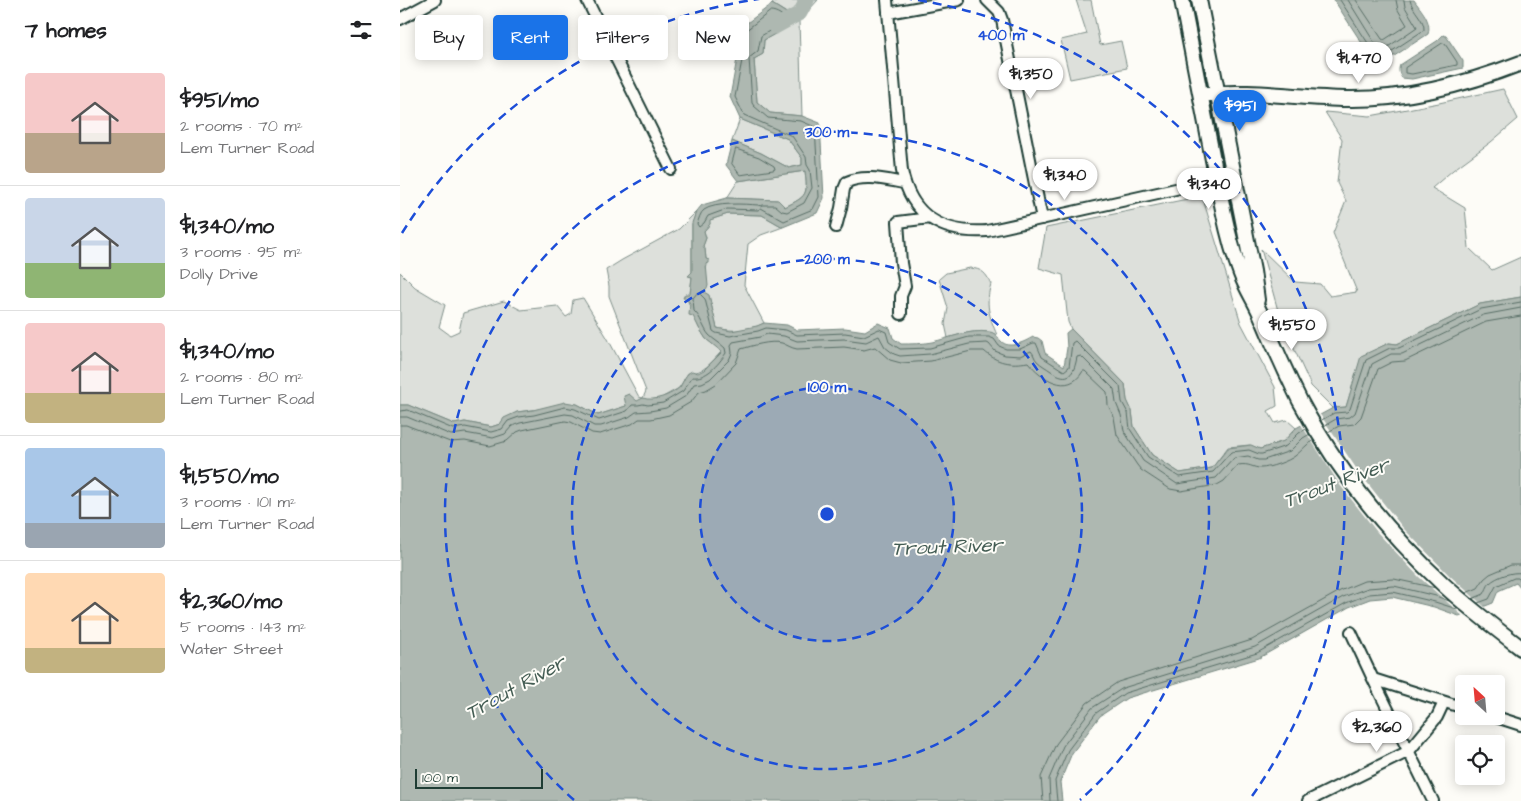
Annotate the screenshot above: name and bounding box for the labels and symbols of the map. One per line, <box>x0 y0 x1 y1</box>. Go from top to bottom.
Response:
text: 400 m <box>978 25 1025 46</box>
pin: $1,470 <box>1318 42 1400 84</box>
pin: $1,350 <box>990 58 1072 100</box>
pin: $951 <box>1210 90 1270 132</box>
text: 300 m <box>804 122 849 143</box>
pin: $1,340 <box>1024 158 1106 201</box>
pin: $1,340 <box>1168 168 1250 210</box>
text: 200 m <box>803 249 850 270</box>
pin: $1,550 <box>1251 308 1333 351</box>
text: 100 m <box>808 377 847 398</box>
water label: Trout River <box>1280 450 1395 515</box>
centre of rings <box>818 505 836 523</box>
water label: Trout River <box>891 531 1005 563</box>
water label: Trout River <box>460 648 572 727</box>
north arrow <box>1455 675 1505 725</box>
pin: $2,360 <box>1336 710 1418 753</box>
scale bar <box>415 766 542 789</box>

